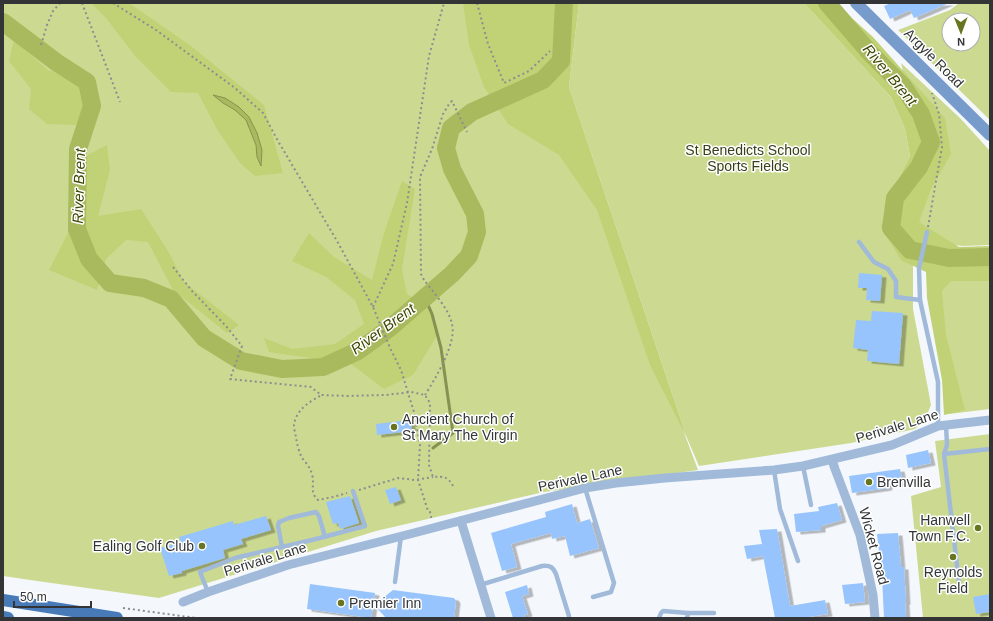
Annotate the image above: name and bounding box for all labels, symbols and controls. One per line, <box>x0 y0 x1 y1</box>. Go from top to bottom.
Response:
north arrow <box>941 12 981 52</box>
street label: Argyle Road <box>901 25 967 91</box>
text: N <box>957 36 965 48</box>
water label: River Brent <box>860 40 922 110</box>
park label: St Benedicts School Sports Fields <box>685 142 811 174</box>
water label: River Brent <box>69 147 88 224</box>
water label: River Brent <box>347 299 419 358</box>
street label: Perivale Lane <box>854 406 940 446</box>
place label: Ancient Church of St Mary The Virgin <box>402 411 517 443</box>
marker: Ancient Church of St Mary The Virgin <box>389 422 399 432</box>
street label: Perivale Lane <box>536 461 624 495</box>
place label: Brenvilla <box>877 474 931 490</box>
marker: Brenvilla <box>864 477 874 487</box>
street label: Wicket Road <box>856 506 892 586</box>
place label: Hanwell Town F.C. <box>909 512 970 544</box>
marker: Hanwell Town F.C. <box>973 523 983 533</box>
place label: Ealing Golf Club <box>93 538 194 554</box>
street label: Perivale Lane <box>222 539 308 579</box>
marker: Ealing Golf Club <box>197 541 207 551</box>
marker: Reynolds Field <box>948 552 958 562</box>
place label: Reynolds Field <box>924 564 982 596</box>
scale bar <box>14 583 91 609</box>
text: 50 m <box>20 590 47 604</box>
place label: Premier Inn <box>349 595 421 611</box>
marker: Premier Inn <box>336 598 346 608</box>

